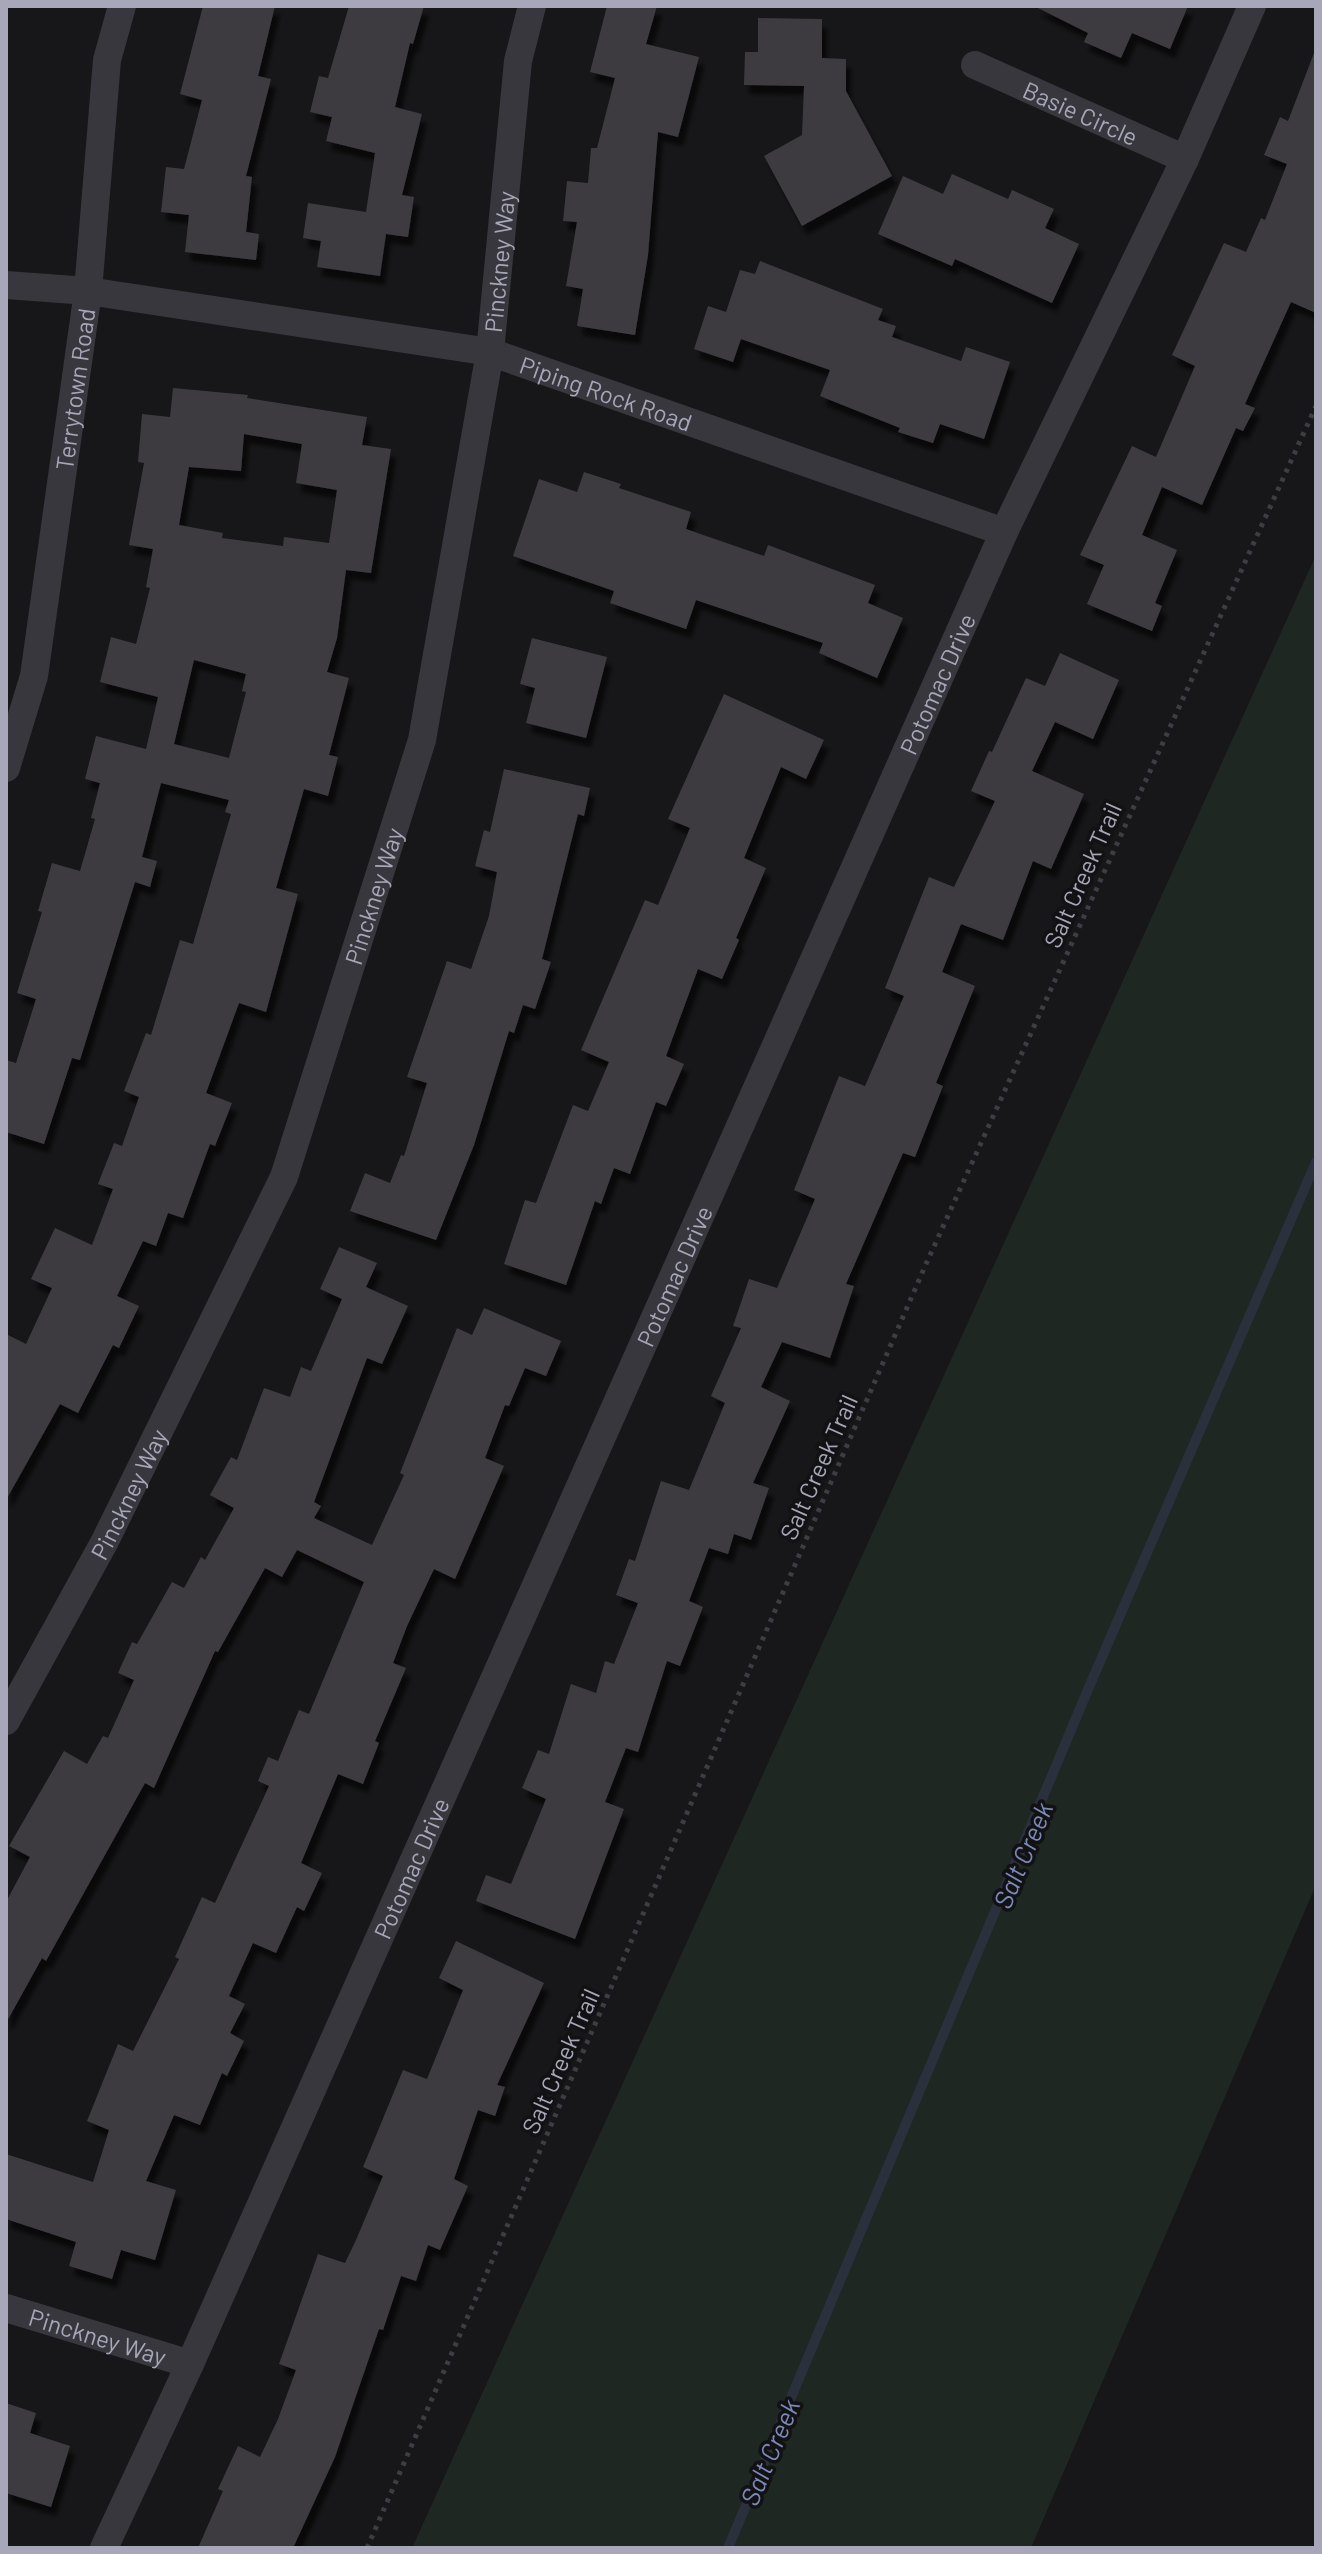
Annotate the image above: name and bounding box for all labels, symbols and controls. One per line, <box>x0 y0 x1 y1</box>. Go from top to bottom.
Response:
street label: Basie Circle <box>1019 74 1143 151</box>
street label: Pinckney Way <box>477 190 520 334</box>
street label: Terrytown Road <box>49 306 100 472</box>
street label: Piping Rock Road <box>516 349 696 436</box>
street label: Potomac Drive <box>893 609 981 758</box>
street label: Salt Creek Trail <box>1037 798 1127 952</box>
street label: Pinckney Way <box>338 824 408 968</box>
street label: Potomac Drive <box>630 1201 717 1351</box>
street label: Salt Creek Trail <box>773 1390 863 1544</box>
street label: Pinckney Way <box>83 1424 173 1564</box>
street label: Potomac Drive <box>367 1793 454 1943</box>
water label: Salt Creek <box>986 1797 1058 1913</box>
street label: Salt Creek Trail <box>515 1984 605 2138</box>
street label: Pinckney Way <box>26 2301 170 2370</box>
water label: Salt Creek <box>733 2394 805 2510</box>

